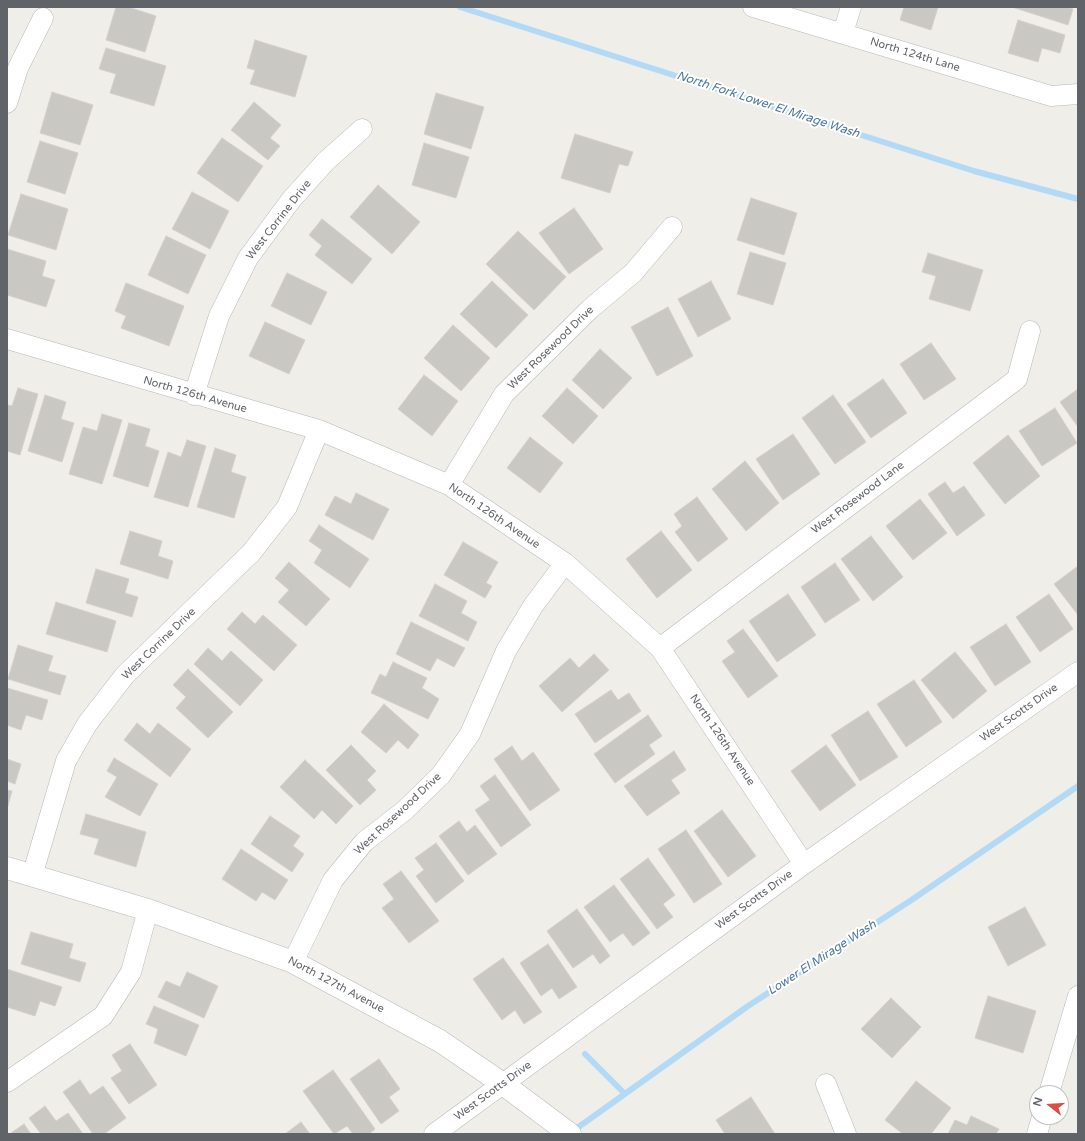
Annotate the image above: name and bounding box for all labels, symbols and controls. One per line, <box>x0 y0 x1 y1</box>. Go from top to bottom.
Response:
street label: North 124th Lane <box>868 35 962 75</box>
water label: North Fork Lower El Mirage Wash <box>675 69 861 141</box>
street label: West Corrine Drive <box>244 178 314 262</box>
street label: West Rosewood Drive <box>505 304 597 392</box>
street label: North 126th Avenue <box>142 374 248 416</box>
street label: West Rosewood Lane <box>809 459 907 537</box>
street label: North 126th Avenue <box>446 481 542 551</box>
street label: West Corrine Drive <box>119 605 199 683</box>
street label: West Scotts Drive <box>978 681 1060 745</box>
street label: North 126th Avenue <box>687 692 757 788</box>
street label: West Rosewood Drive <box>352 770 444 858</box>
street label: West Scotts Drive <box>713 868 795 932</box>
water label: Lower El Mirage Wash <box>765 917 879 999</box>
street label: North 127th Avenue <box>286 954 386 1016</box>
street label: West Scotts Drive <box>452 1059 534 1123</box>
north arrow <box>1029 1085 1069 1125</box>
text: N <box>1030 1096 1046 1108</box>

